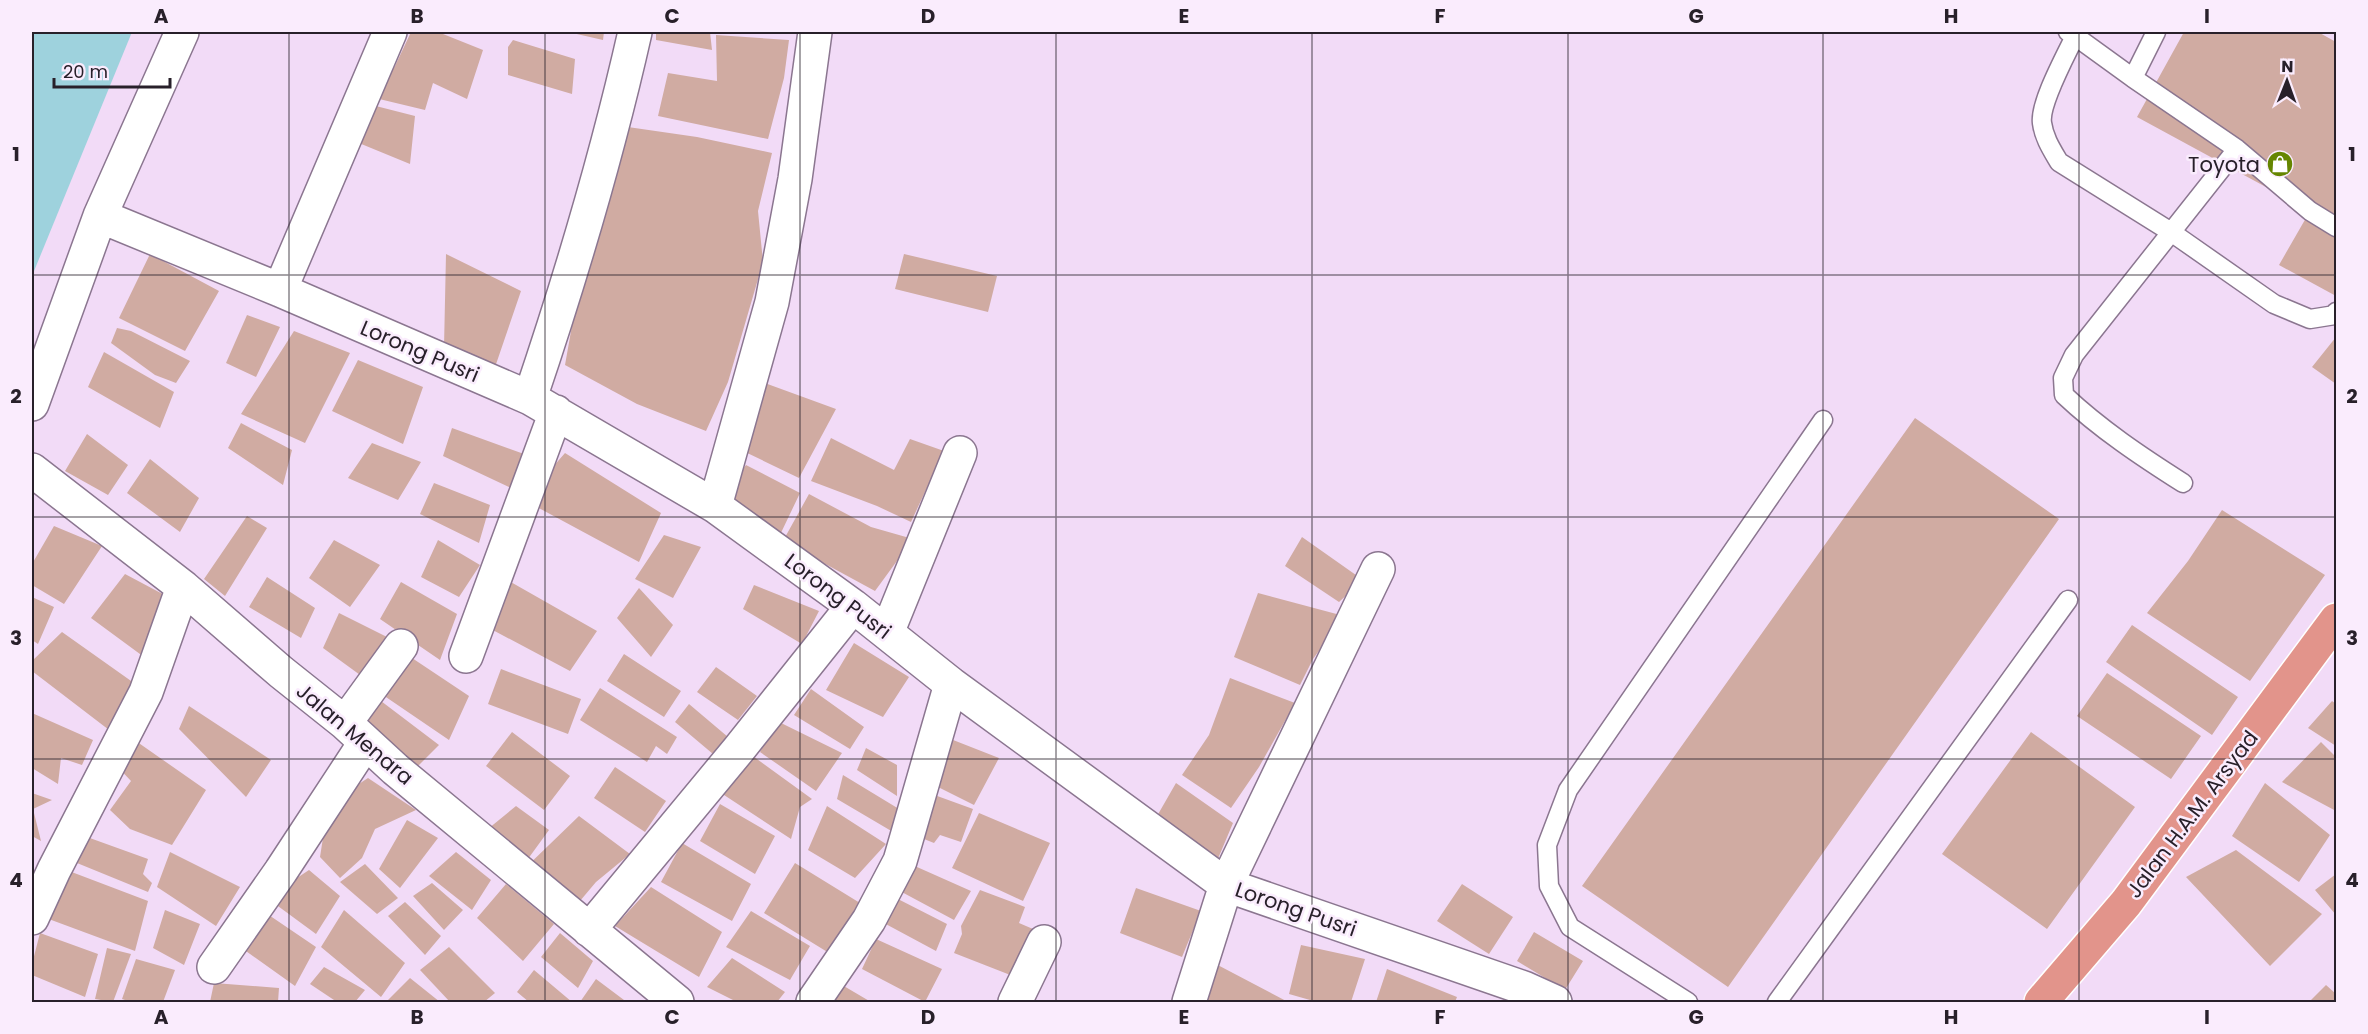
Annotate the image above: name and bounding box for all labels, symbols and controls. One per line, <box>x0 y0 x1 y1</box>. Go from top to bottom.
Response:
text: A <box>154 2 169 30</box>
text: B <box>410 2 424 30</box>
text: C <box>664 2 680 30</box>
text: D <box>921 2 935 30</box>
text: E <box>1179 2 1189 30</box>
text: F <box>1435 2 1446 30</box>
text: G <box>1688 2 1704 30</box>
text: H <box>1944 2 1958 30</box>
text: I <box>2204 2 2210 30</box>
scale bar <box>54 51 170 89</box>
north arrow <box>2257 51 2317 111</box>
text: N <box>2281 55 2293 78</box>
text: 20 m <box>63 59 108 84</box>
text: 1 <box>12 140 20 168</box>
text: 1 <box>2348 140 2356 168</box>
shop icon: Toyota <box>2265 149 2295 179</box>
place label: Toyota <box>2188 150 2260 179</box>
street label: Lorong Pusri <box>356 313 484 389</box>
text: 2 <box>10 382 22 410</box>
text: 2 <box>2346 382 2358 410</box>
street label: Lorong Pusri <box>779 546 897 646</box>
text: 3 <box>10 624 22 652</box>
text: 3 <box>2346 624 2358 652</box>
street label: Jalan Menara <box>290 676 420 792</box>
street label: Jalan H.A.M. Arsyad <box>2119 724 2265 904</box>
text: 4 <box>9 866 23 894</box>
text: 4 <box>2345 866 2359 894</box>
street label: Lorong Pusri <box>1231 875 1361 943</box>
text: A <box>154 1003 169 1031</box>
text: B <box>410 1003 424 1031</box>
text: C <box>664 1003 680 1031</box>
text: D <box>921 1003 935 1031</box>
text: E <box>1179 1003 1189 1031</box>
text: F <box>1435 1003 1446 1031</box>
text: G <box>1688 1003 1704 1031</box>
text: H <box>1944 1003 1958 1031</box>
text: I <box>2204 1003 2210 1031</box>

